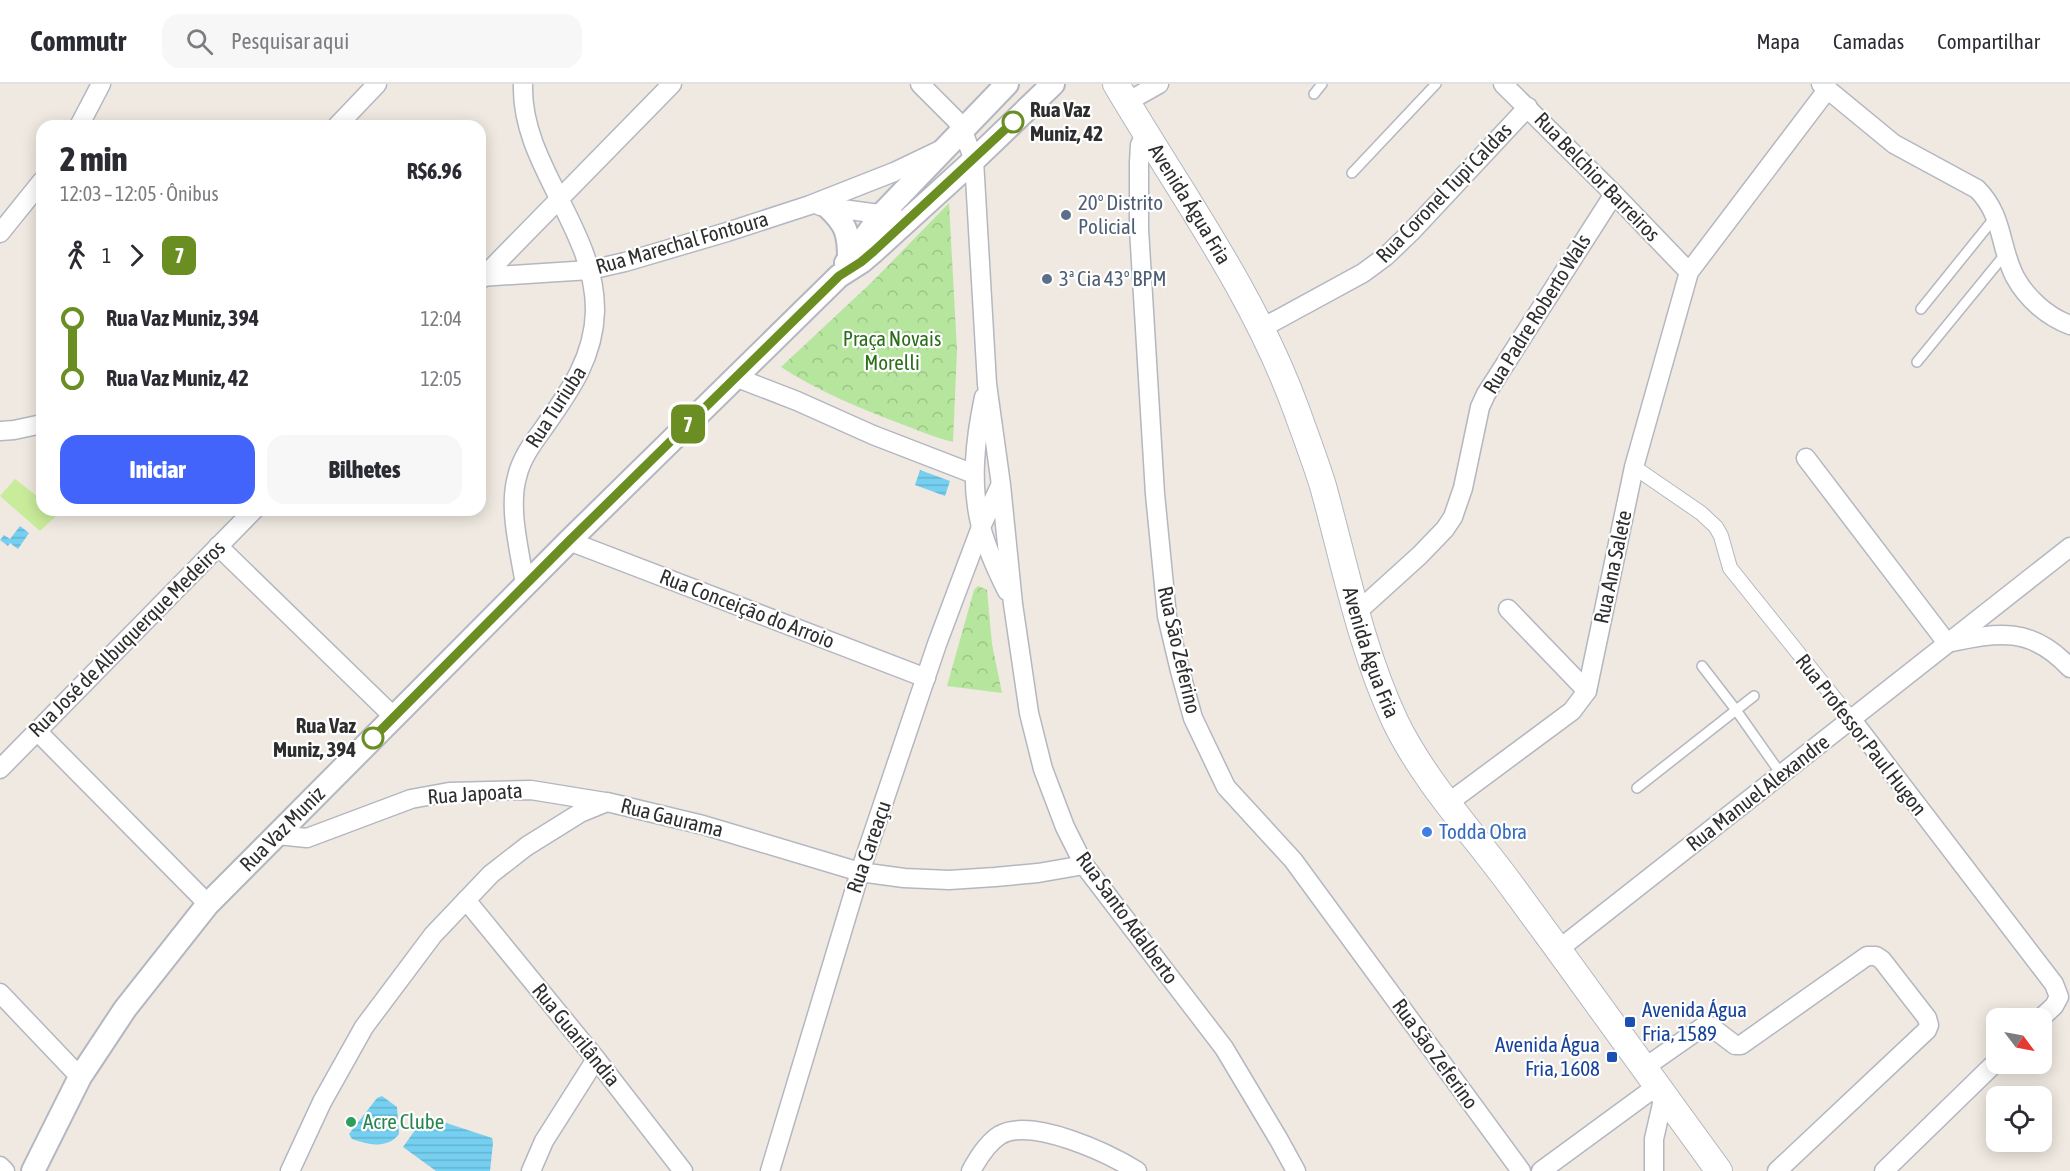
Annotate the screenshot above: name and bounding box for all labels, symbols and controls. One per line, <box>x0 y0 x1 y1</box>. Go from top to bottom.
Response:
search box <box>162 14 582 68</box>
text: Commutr <box>30 25 126 57</box>
icon: search <box>183 25 216 58</box>
text: Pesquisar aqui <box>231 28 349 54</box>
text: Mapa <box>1756 29 1800 53</box>
text: Camadas <box>1833 29 1904 53</box>
text: Compartilhar <box>1937 29 2040 53</box>
place label: Rua Vaz Muniz, 42 <box>1030 97 1103 145</box>
street label: Rua Belchior Barreiros <box>1530 107 1665 246</box>
marker: Rua Vaz Muniz, 42 <box>1002 111 1024 133</box>
street label: Rua Coronel Tupi Caldas <box>1371 118 1516 267</box>
street label: Avenida Água Fria <box>1144 139 1237 268</box>
text: 2 min <box>60 140 127 178</box>
text: R$6.96 <box>407 158 462 184</box>
text: 12:03 – 12:05 · Ônibus <box>60 182 219 205</box>
place label: 20º Distrito Policial <box>1078 190 1163 238</box>
street label: Rua Marechal Fontoura <box>593 206 771 278</box>
marker: 20º Distrito Policial <box>1059 208 1073 222</box>
street label: Rua Padre Roberto Wals <box>1477 229 1595 398</box>
icon: walk <box>60 239 93 272</box>
icon: forward <box>120 239 153 272</box>
text: 7 <box>174 243 184 267</box>
text: 1 <box>102 244 111 267</box>
place label: 3ª Cia 43º BPM <box>1059 266 1167 290</box>
marker: 3ª Cia 43º BPM <box>1040 272 1054 286</box>
text: Rua Vaz Muniz, 394 <box>106 305 259 331</box>
text: 12:04 <box>420 307 462 330</box>
park label: Praça Novais Morelli <box>843 326 941 374</box>
street label: Rua Turiuba <box>520 361 590 452</box>
text: Rua Vaz Muniz, 42 <box>106 365 249 391</box>
text: 12:05 <box>420 367 462 390</box>
line badge: 7 <box>668 404 708 444</box>
text: 7 <box>683 412 693 436</box>
button: Iniciar <box>60 435 255 504</box>
button: Bilhetes <box>267 435 462 504</box>
street label: Rua Ana Salete <box>1588 508 1636 626</box>
street label: Rua José de Albuquerque Medeiros <box>23 535 229 741</box>
street label: Rua Conceição do Arroio <box>657 564 838 652</box>
street label: Rua São Zeferino <box>1154 584 1206 716</box>
street label: Avenida Água Fria <box>1339 584 1405 721</box>
street label: Rua Professor Paul Hugon <box>1791 649 1932 820</box>
place label: Rua Vaz Muniz, 394 <box>273 713 356 761</box>
marker: Rua Vaz Muniz, 394 <box>362 727 384 749</box>
street label: Rua Manuel Alexandre <box>1681 729 1834 855</box>
street label: Rua Japoata <box>427 778 523 808</box>
street label: Rua Vaz Muniz <box>234 781 329 876</box>
street label: Rua Gaurama <box>619 793 726 841</box>
street label: Rua Careaçu <box>841 797 895 896</box>
place label: Todda Obra <box>1439 819 1527 843</box>
marker: Todda Obra <box>1420 825 1434 839</box>
street label: Rua Santo Adalberto <box>1072 847 1184 988</box>
street label: Rua Guarilândia <box>528 978 626 1091</box>
street label: Rua São Zeferino <box>1388 994 1484 1113</box>
place label: Avenida Água Fria, 1589 <box>1642 997 1747 1045</box>
north arrow <box>1986 1008 2052 1074</box>
map controls <box>1986 1008 2052 1152</box>
marker: Avenida Água Fria, 1589 <box>1623 1015 1637 1029</box>
place label: Avenida Água Fria, 1608 <box>1495 1032 1600 1080</box>
marker: Avenida Água Fria, 1608 <box>1605 1050 1619 1064</box>
button: locate <box>1986 1086 2052 1152</box>
place label: Acre Clube <box>363 1109 444 1133</box>
marker: Acre Clube <box>344 1115 358 1129</box>

